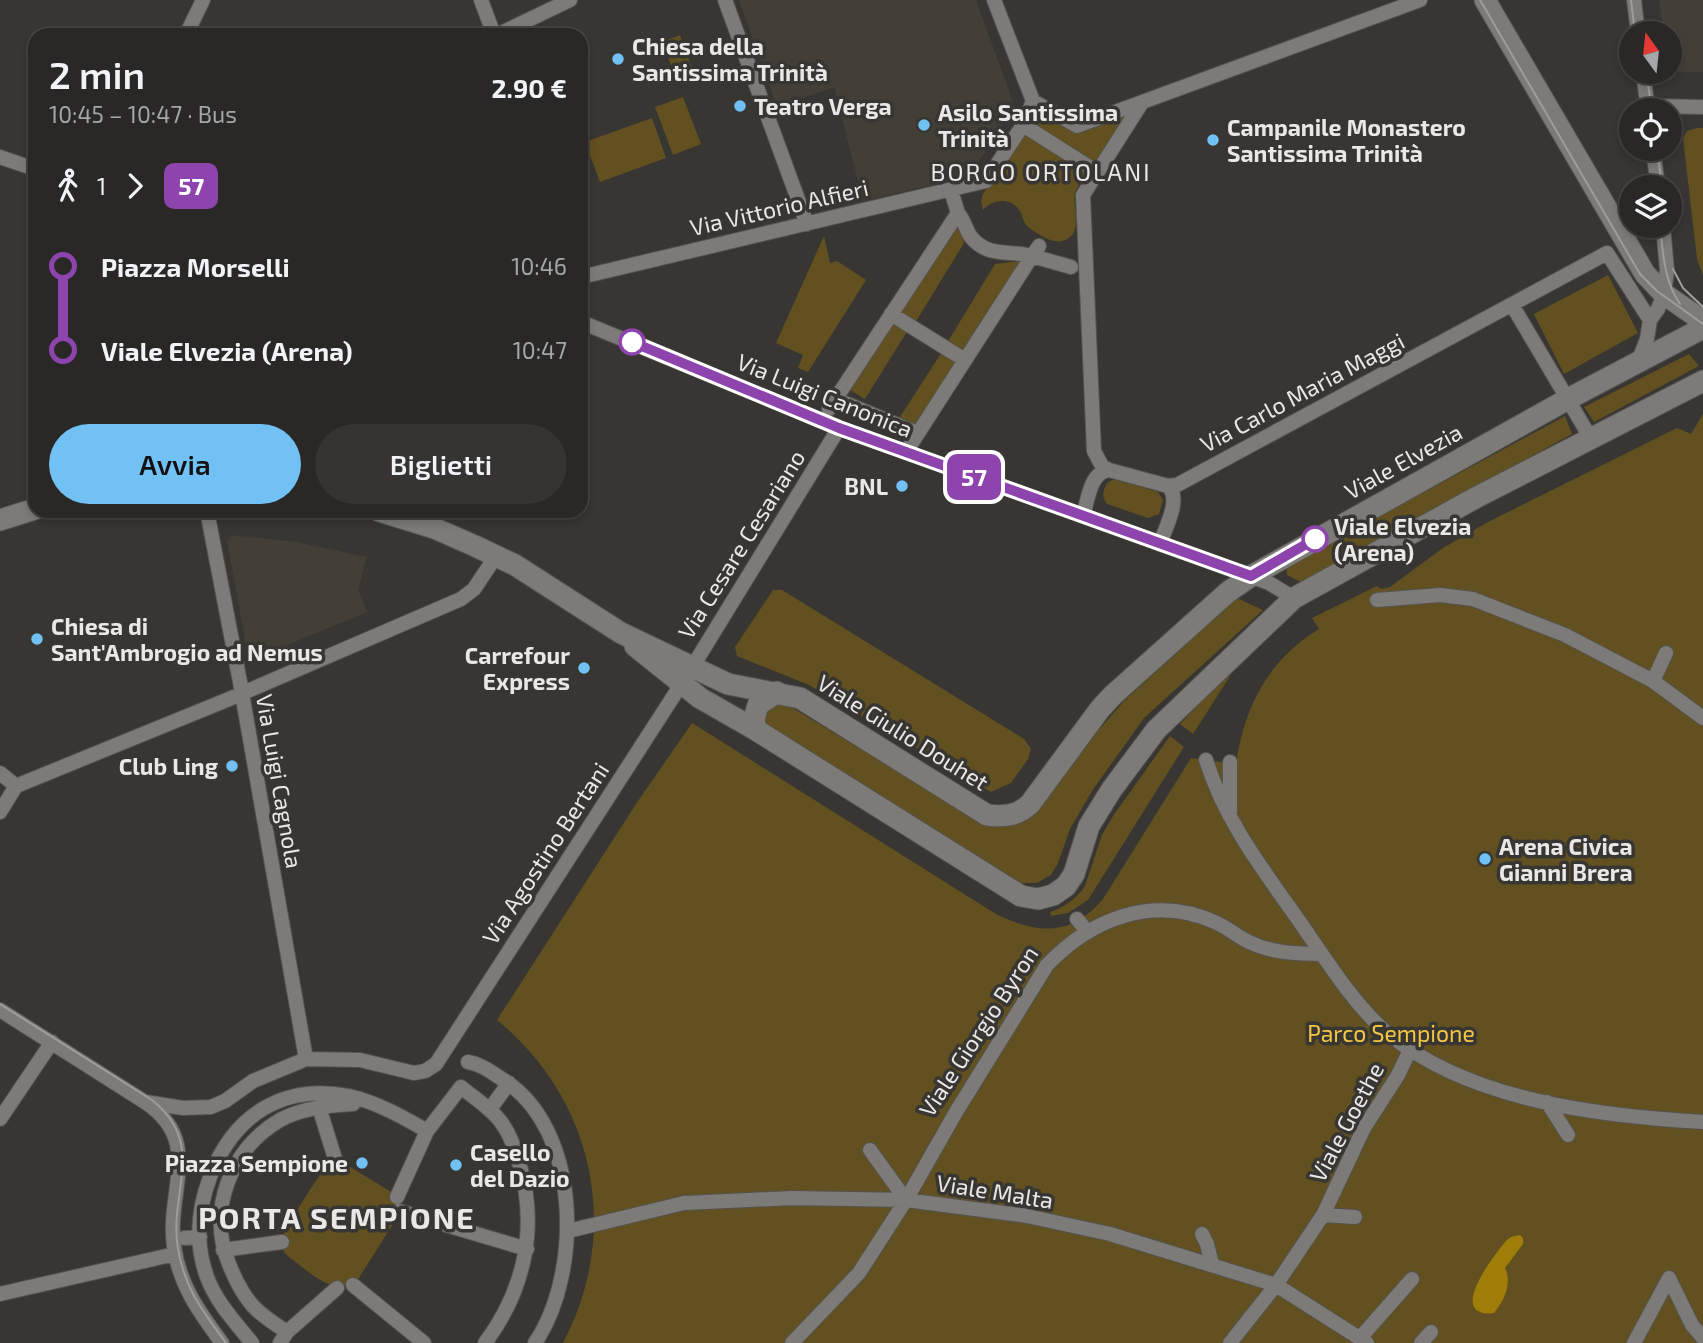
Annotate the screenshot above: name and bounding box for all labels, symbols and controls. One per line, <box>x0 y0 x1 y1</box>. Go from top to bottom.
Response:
north arrow <box>1619 21 1682 84</box>
map controls <box>1619 21 1682 238</box>
place label: Chiesa della Santissima Trinità <box>632 32 828 86</box>
text: 2 min <box>49 51 145 97</box>
marker: Chiesa della Santissima Trinità <box>610 51 626 67</box>
text: 2.90 € <box>491 72 567 103</box>
place label: Teatro Verga <box>754 92 892 120</box>
marker: Teatro Verga <box>732 98 748 114</box>
place label: Asilo Santissima Trinità <box>938 98 1118 152</box>
button: locate <box>1619 98 1682 161</box>
text: 10:45 – 10:47 · Bus <box>49 100 237 128</box>
place label: Campanile Monastero Santissima Trinità <box>1227 113 1466 167</box>
marker: Asilo Santissima Trinità <box>916 117 932 133</box>
marker: Campanile Monastero Santissima Trinità <box>1205 132 1221 148</box>
district label: BORGO ORTOLANI <box>931 157 1151 186</box>
icon: walk <box>49 167 87 205</box>
icon: forward <box>116 167 154 205</box>
text: 57 <box>178 171 204 200</box>
text: 1 <box>97 172 106 200</box>
street label: Via Vittorio Alfieri <box>687 173 871 241</box>
button: layers <box>1619 175 1682 238</box>
text: Piazza Morselli <box>101 251 290 282</box>
text: 10:46 <box>511 252 567 280</box>
street label: Via Carlo Maria Maggi <box>1195 326 1409 458</box>
unlabelled marker <box>619 329 645 355</box>
text: Viale Elvezia (Arena) <box>101 335 352 366</box>
text: 10:47 <box>513 336 567 364</box>
street label: Via Luigi Canonica <box>733 347 917 443</box>
street label: Viale Elvezia <box>1339 417 1467 505</box>
button: Avvia <box>49 424 301 504</box>
button: Biglietti <box>315 424 567 504</box>
street label: Via Cesare Cesariano <box>672 444 810 644</box>
line badge: 57 <box>942 454 1006 500</box>
text: 57 <box>961 462 987 491</box>
place label: BNL <box>844 472 888 500</box>
marker: BNL <box>894 478 910 494</box>
place label: Viale Elvezia (Arena) <box>1334 512 1471 566</box>
marker: Viale Elvezia (Arena) <box>1302 526 1328 552</box>
place label: Chiesa di Sant'Ambrogio ad Nemus <box>51 612 323 666</box>
marker: Chiesa di Sant'Ambrogio ad Nemus <box>29 631 45 647</box>
place label: Carrefour Express <box>465 641 570 695</box>
marker: Carrefour Express <box>576 660 592 676</box>
street label: Viale Giulio Douhet <box>812 668 994 796</box>
street label: Via Luigi Cagnola <box>251 692 309 870</box>
place label: Club Ling <box>119 752 219 780</box>
street label: Via Agostino Bertani <box>476 757 614 949</box>
marker: Club Ling <box>224 758 240 774</box>
place label: Arena Civica Gianni Brera <box>1499 832 1633 886</box>
marker: Arena Civica Gianni Brera <box>1477 851 1493 867</box>
street label: Viale Giorgio Byron <box>912 941 1044 1121</box>
park label: Parco Sempione <box>1307 1019 1475 1047</box>
street label: Viale Goethe <box>1303 1058 1389 1186</box>
place label: Casello del Dazio <box>470 1138 570 1192</box>
place label: Piazza Sempione <box>165 1149 348 1177</box>
marker: Piazza Sempione <box>354 1155 370 1171</box>
marker: Casello del Dazio <box>448 1157 464 1173</box>
street label: Viale Malta <box>935 1168 1055 1214</box>
district label: PORTA SEMPIONE <box>198 1199 476 1235</box>

